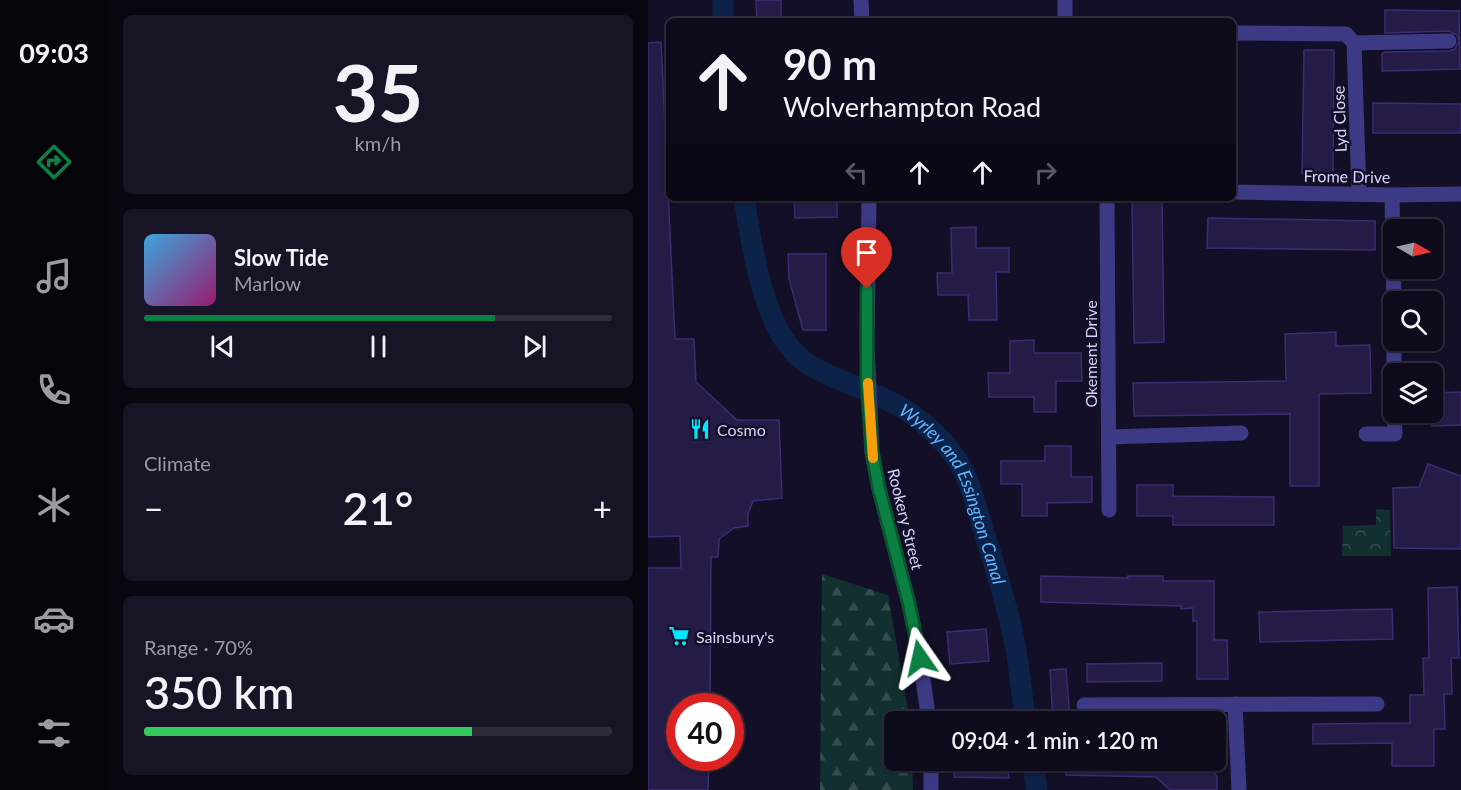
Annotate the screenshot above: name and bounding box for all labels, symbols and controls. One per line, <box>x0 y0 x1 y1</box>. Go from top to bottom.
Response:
text: 09:03 <box>19 36 89 69</box>
text: 90 m <box>783 39 877 89</box>
icon: ahead <box>684 42 762 120</box>
text: 35 <box>333 45 423 139</box>
street label: Lyd Close <box>1328 85 1350 153</box>
text: Wolverhampton Road <box>783 90 1041 123</box>
text: km/h <box>355 131 401 155</box>
icon: directions <box>33 141 75 183</box>
icon: left <box>840 156 873 189</box>
icon: ahead <box>903 156 936 189</box>
icon: ahead <box>966 156 999 189</box>
icon: right <box>1029 156 1062 189</box>
street label: Frome Drive <box>1303 166 1391 186</box>
north arrow <box>1383 219 1443 279</box>
map controls <box>1383 219 1443 423</box>
pin <box>841 227 892 289</box>
icon: arrive <box>850 236 883 269</box>
text: Slow Tide <box>234 244 329 271</box>
icon: music <box>33 255 75 297</box>
text: Marlow <box>234 271 301 295</box>
button: search <box>1383 291 1443 351</box>
street label: Okement Drive <box>1081 300 1100 408</box>
icon: previous <box>206 330 239 363</box>
icon: pause <box>362 330 395 363</box>
icon: next <box>518 330 551 363</box>
button: layers <box>1383 363 1443 423</box>
icon: phone <box>33 369 75 411</box>
water label: Wyrley and Essington Canal <box>896 399 1011 587</box>
restaurant icon: Cosmo <box>688 417 712 441</box>
place label: Cosmo <box>717 420 766 439</box>
text: Climate <box>144 451 211 475</box>
street label: Rookery Street <box>884 466 928 572</box>
text: 21° <box>343 481 413 535</box>
icon: climate <box>33 484 75 526</box>
text: − <box>144 488 163 528</box>
text: + <box>593 488 612 528</box>
icon: car <box>33 598 75 640</box>
supermarket icon: Sainsbury's <box>667 624 691 648</box>
position arrow <box>888 626 952 690</box>
place label: Sainsbury's <box>696 627 774 646</box>
text: Range · 70% <box>144 635 253 659</box>
text: 350 km <box>144 665 294 719</box>
speed limit sign: 40 <box>666 693 744 771</box>
icon: filters <box>33 712 75 754</box>
text: 09:04 · 1 min · 120 m <box>952 727 1158 754</box>

